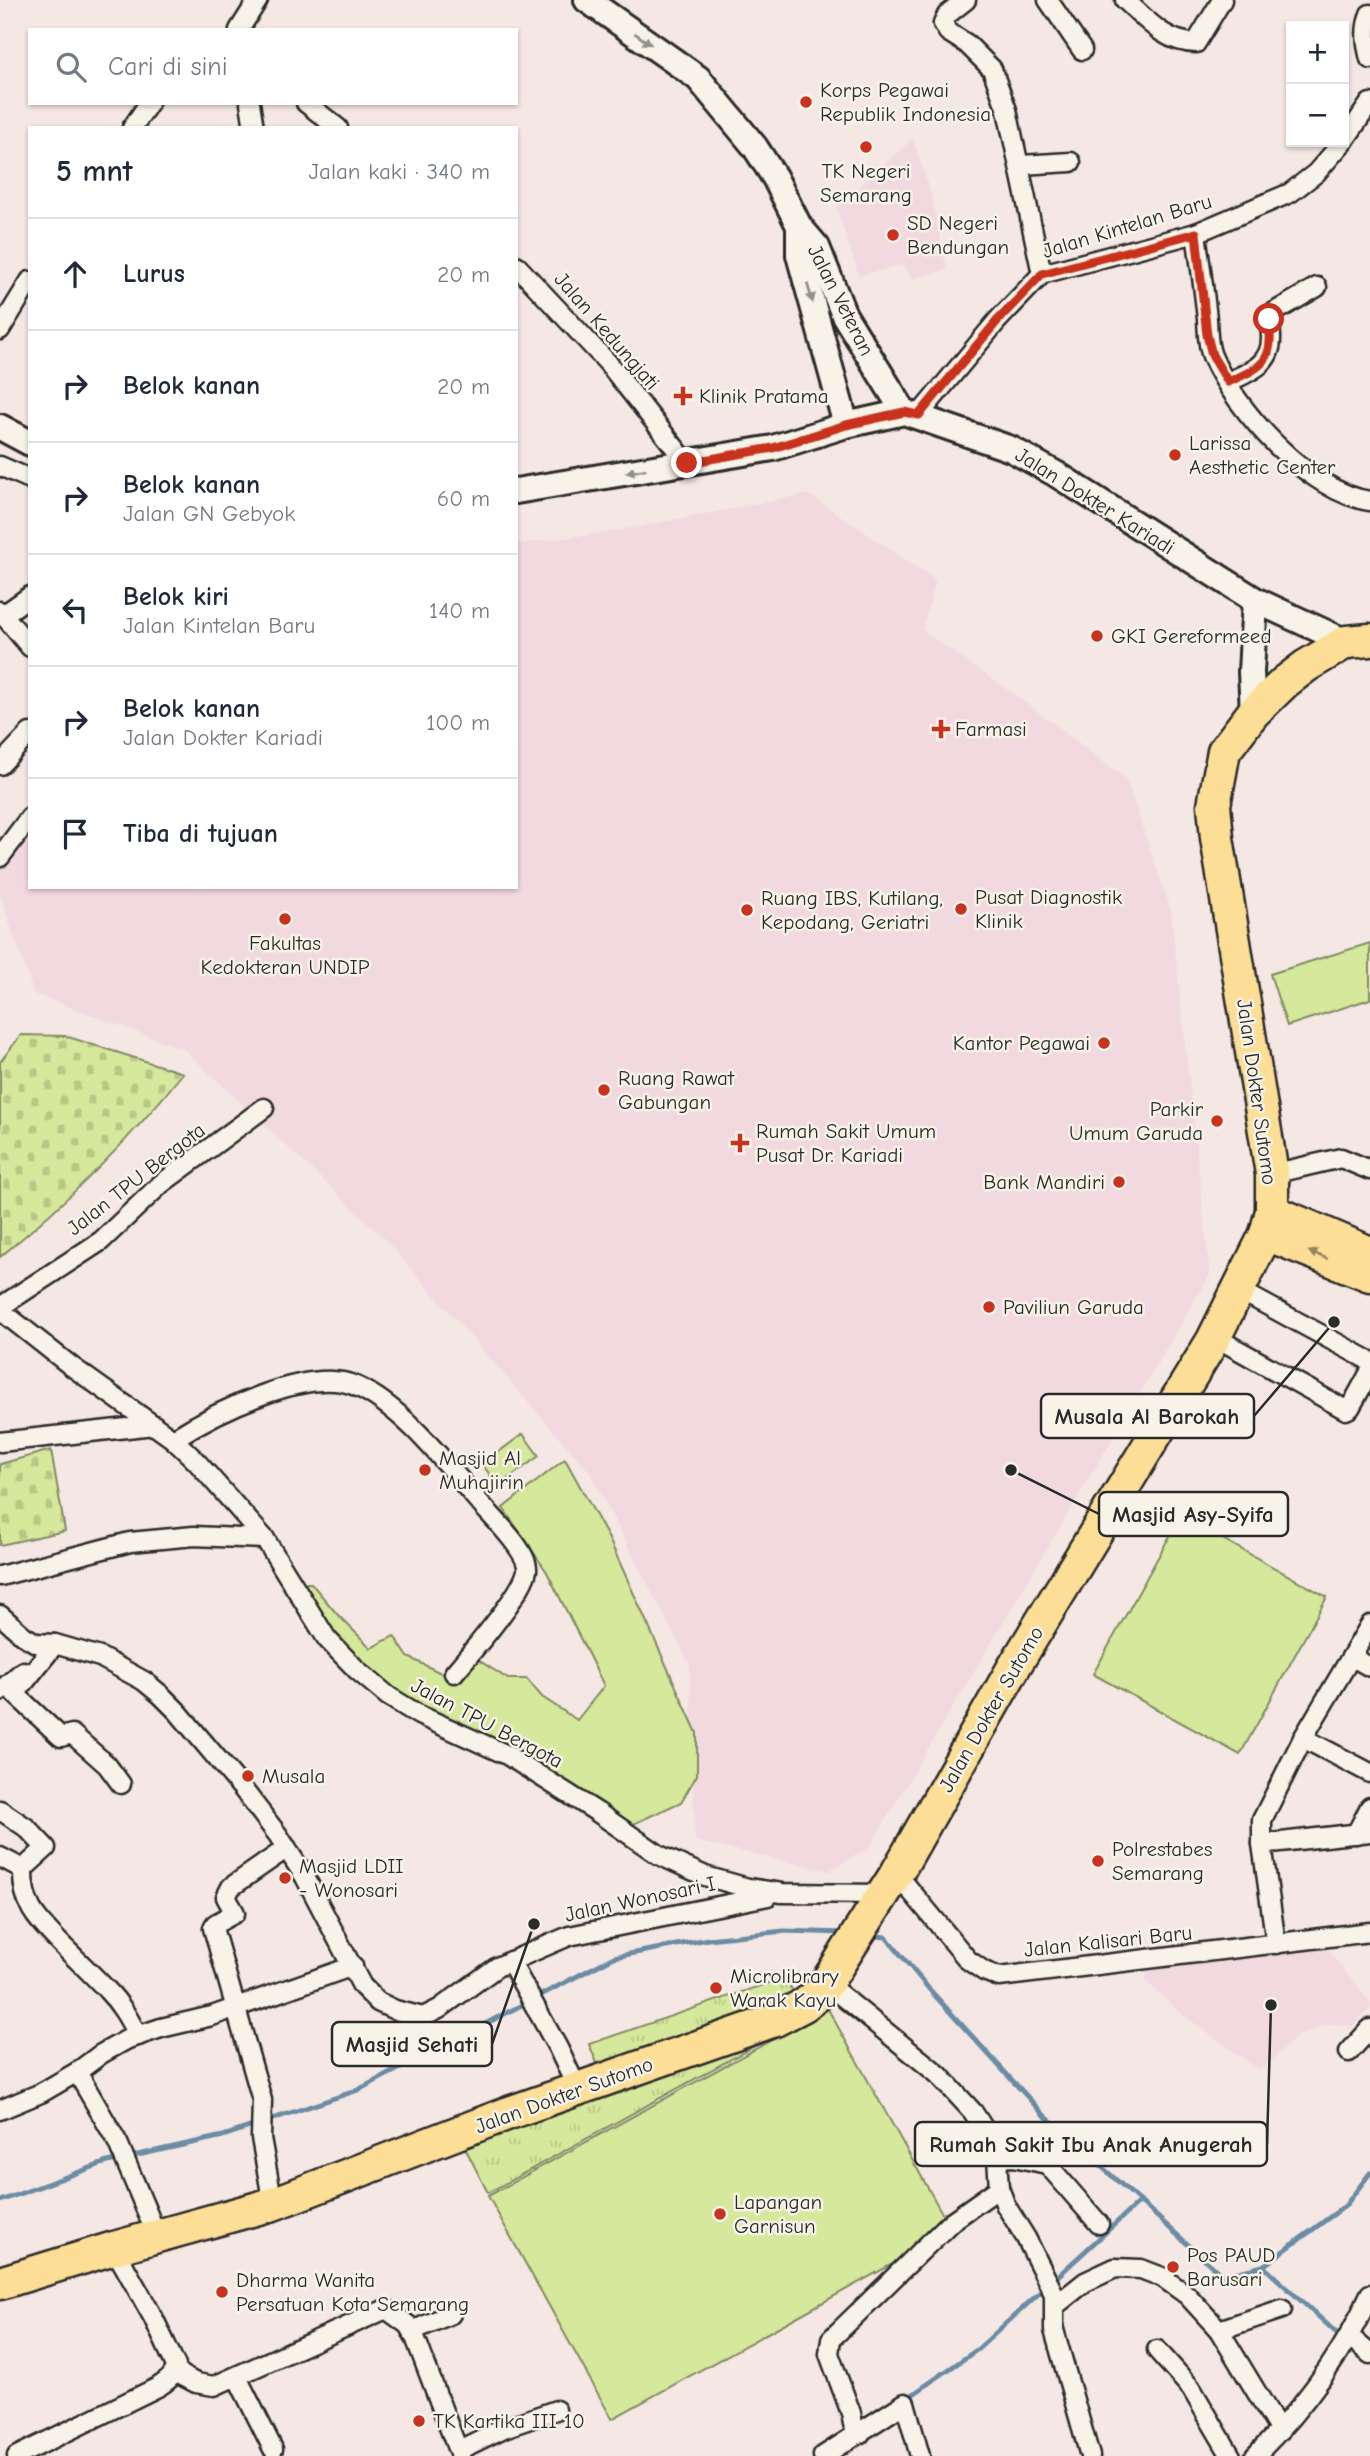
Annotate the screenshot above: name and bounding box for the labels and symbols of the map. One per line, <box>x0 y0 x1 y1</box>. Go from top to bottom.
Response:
one-way arrow <box>634 32 652 46</box>
place label: Korps Pegawai Republik Indonesia <box>820 78 991 126</box>
marker: Korps Pegawai Republik Indonesia <box>798 94 814 110</box>
marker: TK Negeri Semarang <box>858 139 874 155</box>
place label: TK Negeri Semarang <box>820 159 912 207</box>
street label: Jalan Kintelan Baru <box>1040 189 1214 263</box>
place label: SD Negeri Bendungan <box>907 211 1009 259</box>
marker: SD Negeri Bendungan <box>885 227 901 243</box>
street label: Jalan Veteran <box>803 241 879 359</box>
street label: Jalan Kedungjati <box>549 267 665 395</box>
one-way arrow <box>805 282 816 304</box>
route start <box>1253 303 1284 334</box>
place label: Klinik Pratama <box>699 384 829 408</box>
marker: Klinik Pratama <box>673 386 693 406</box>
place label: Larissa Aesthetic Center <box>1189 431 1336 479</box>
street label: Jalan Dokter Kariadi <box>1011 442 1179 560</box>
route end <box>671 447 702 478</box>
marker: Larissa Aesthetic Center <box>1167 447 1183 463</box>
one-way arrow <box>625 466 647 477</box>
place label: GKI Gereformeed <box>1111 624 1272 648</box>
marker: GKI Gereformeed <box>1089 628 1105 644</box>
place label: Farmasi <box>955 717 1027 741</box>
marker: Farmasi <box>933 721 949 737</box>
place label: Pusat Diagnostik Klinik <box>975 885 1122 933</box>
place label: Ruang IBS, Kutilang, Kepodang, Geriatri <box>761 886 943 934</box>
marker: Pusat Diagnostik Klinik <box>953 901 969 917</box>
marker: Ruang IBS, Kutilang, Kepodang, Geriatri <box>739 902 755 918</box>
marker: Fakultas Kedokteran UNDIP <box>277 911 293 927</box>
place label: Fakultas Kedokteran UNDIP <box>201 931 370 979</box>
street label: Jalan Dokter Sutomo <box>1232 997 1282 1187</box>
place label: Kantor Pegawai <box>953 1031 1090 1055</box>
marker: Kantor Pegawai <box>1096 1035 1112 1051</box>
place label: Ruang Rawat Gabungan <box>618 1066 735 1114</box>
marker: Ruang Rawat Gabungan <box>596 1082 612 1098</box>
place label: Parkir Umum Garuda <box>1069 1097 1204 1145</box>
marker: Parkir Umum Garuda <box>1209 1113 1225 1129</box>
street label: Jalan TPU Bergota <box>62 1118 210 1240</box>
place label: Rumah Sakit Umum Pusat Dr. Kariadi <box>756 1119 936 1167</box>
marker: Rumah Sakit Umum Pusat Dr. Kariadi <box>730 1133 750 1153</box>
place label: Bank Mandiri <box>983 1170 1105 1194</box>
marker: Bank Mandiri <box>1111 1174 1127 1190</box>
one-way arrow <box>1307 1249 1328 1260</box>
place label: Paviliun Garuda <box>1003 1295 1144 1319</box>
marker: Paviliun Garuda <box>981 1299 997 1315</box>
callout: Musala Al Barokah <box>1041 1394 1254 1438</box>
text: Musala Al Barokah <box>1055 1403 1239 1430</box>
place label: Masjid Al Muhajirin <box>439 1446 524 1494</box>
marker: Masjid Al Muhajirin <box>417 1462 433 1478</box>
callout: Masjid Asy-Syifa <box>1099 1492 1288 1536</box>
text: Masjid Asy-Syifa <box>1112 1501 1274 1528</box>
street label: Jalan Dokter Sutomo <box>934 1622 1048 1796</box>
street label: Jalan TPU Bergota <box>407 1673 567 1773</box>
place label: Musala <box>262 1764 325 1788</box>
marker: Musala <box>240 1768 256 1784</box>
place label: Polrestabes Semarang <box>1112 1837 1213 1885</box>
marker: Polrestabes Semarang <box>1090 1853 1106 1869</box>
place label: Masjid LDII - Wonosari <box>299 1854 404 1902</box>
marker: Masjid LDII - Wonosari <box>277 1870 293 1886</box>
street label: Jalan Wonosari I <box>562 1871 718 1927</box>
street label: Jalan Kalisari Baru <box>1023 1920 1193 1962</box>
place label: Microlibrary Warak Kayu <box>730 1964 839 2012</box>
marker: Microlibrary Warak Kayu <box>708 1980 724 1996</box>
callout: Masjid Sehati <box>332 2022 492 2066</box>
text: Masjid Sehati <box>346 2031 478 2058</box>
street label: Jalan Dokter Sutomo <box>472 2052 656 2138</box>
callout: Rumah Sakit Ibu Anak Anugerah <box>915 2122 1267 2166</box>
text: Rumah Sakit Ibu Anak Anugerah <box>929 2131 1253 2158</box>
place label: Lapangan Garnisun <box>734 2190 822 2238</box>
marker: Lapangan Garnisun <box>712 2206 728 2222</box>
place label: Pos PAUD Barusari <box>1187 2243 1275 2291</box>
marker: Pos PAUD Barusari <box>1165 2259 1181 2275</box>
place label: Dharma Wanita Persatuan Kota Semarang <box>236 2268 469 2316</box>
marker: Dharma Wanita Persatuan Kota Semarang <box>214 2284 230 2300</box>
place label: TK Kartika III 10 <box>433 2409 585 2433</box>
marker: TK Kartika III 10 <box>411 2413 427 2429</box>

